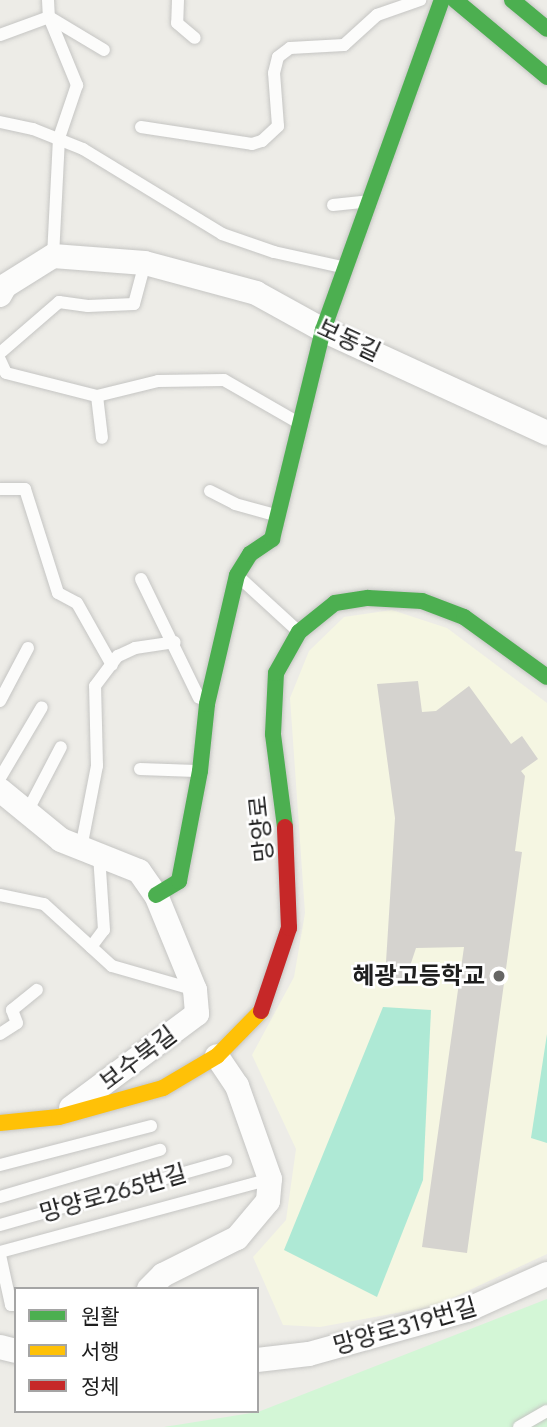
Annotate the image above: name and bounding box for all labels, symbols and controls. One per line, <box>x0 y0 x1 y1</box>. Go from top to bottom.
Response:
street label: 보동길 <box>313 313 385 367</box>
street label: 망양로 <box>243 795 279 863</box>
place label: 혜광고등학교 <box>353 962 485 990</box>
marker: 혜광고등학교 <box>491 968 507 984</box>
street label: 보수북길 <box>94 1020 182 1096</box>
street label: 망양로265번길 <box>36 1158 190 1228</box>
legend <box>14 1287 259 1413</box>
street label: 망양로319번길 <box>330 1292 480 1360</box>
text: 원활 <box>81 1302 120 1332</box>
text: 서행 <box>81 1337 120 1367</box>
text: 정체 <box>81 1372 120 1402</box>

